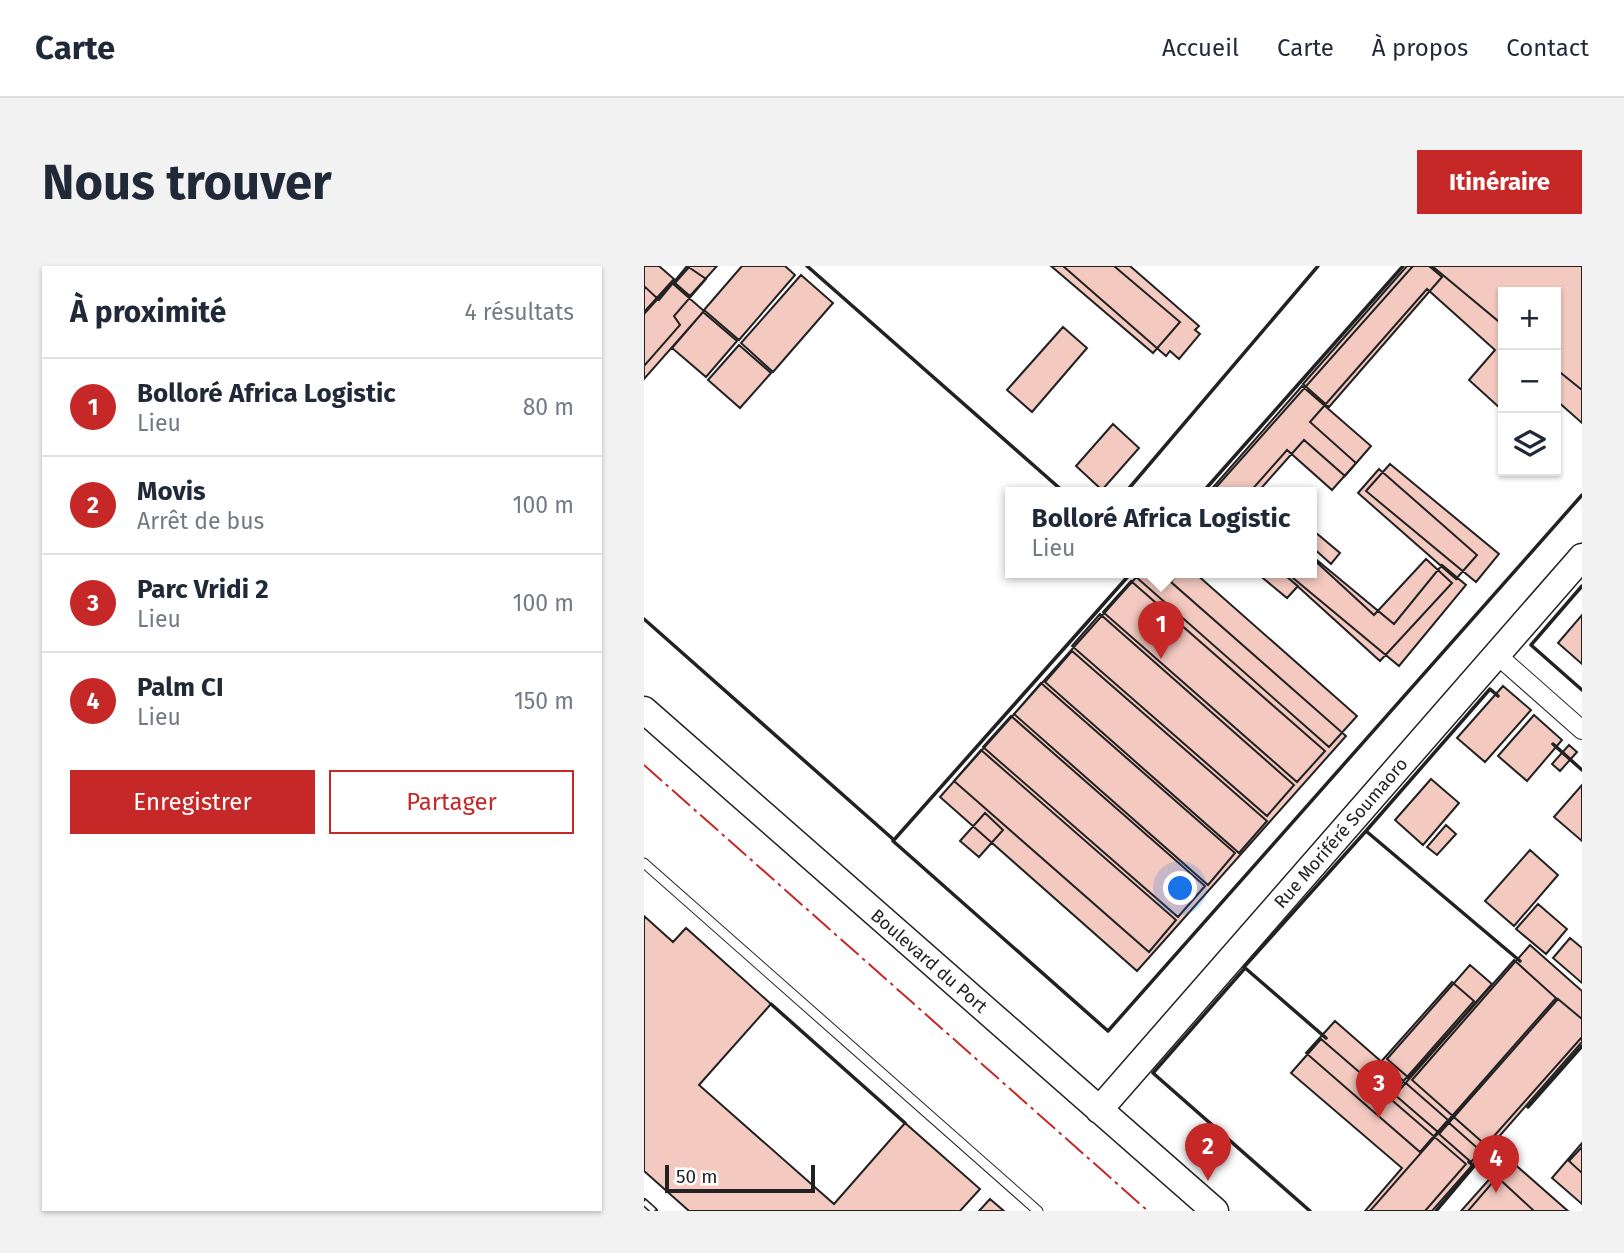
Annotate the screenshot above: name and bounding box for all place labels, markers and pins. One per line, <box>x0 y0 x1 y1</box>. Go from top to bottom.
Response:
pin: 1 <box>1138 601 1184 659</box>
pin: 3 <box>1356 1060 1402 1118</box>
pin: 2 <box>1185 1123 1231 1181</box>
pin: 4 <box>1473 1135 1519 1193</box>

